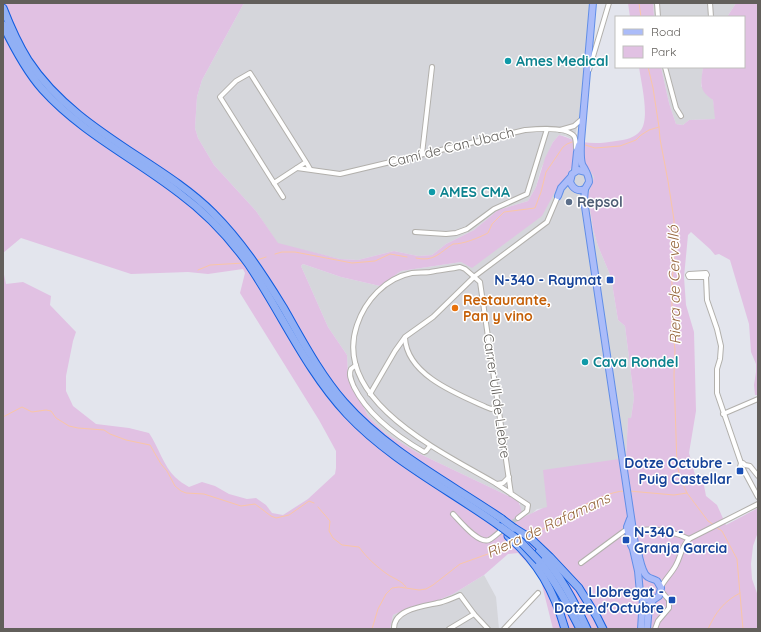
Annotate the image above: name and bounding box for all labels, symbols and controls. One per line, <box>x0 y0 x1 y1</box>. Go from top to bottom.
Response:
legend <box>615 16 745 68</box>
text: Road <box>651 24 681 39</box>
text: Park <box>651 44 676 59</box>
place label: Ames Medical <box>516 52 608 70</box>
marker: Ames Medical <box>503 56 513 66</box>
street label: Camí de Can Ubach <box>386 123 516 171</box>
place label: AMES CMA <box>440 183 510 201</box>
marker: AMES CMA <box>427 187 437 197</box>
place label: Repsol <box>577 193 623 211</box>
marker: Repsol <box>564 197 574 207</box>
water label: Riera de Cervelló <box>663 224 685 345</box>
place label: N-340 - Raymat <box>494 271 602 289</box>
marker: N-340 - Raymat <box>605 275 615 285</box>
place label: Restaurante, Pan y vino <box>463 291 551 325</box>
marker: Restaurante, Pan y vino <box>450 303 460 313</box>
street label: Carrer Ull de Llebre <box>479 333 515 460</box>
place label: Cava Rondel <box>593 353 678 371</box>
marker: Cava Rondel <box>580 357 590 367</box>
place label: Dotze Octubre - Puig Castellar <box>624 454 732 488</box>
marker: Dotze Octubre - Puig Castellar <box>735 466 745 476</box>
water label: Riera de Rafamans <box>483 488 614 562</box>
place label: N-340 - Granja Garcia <box>634 523 727 557</box>
marker: N-340 - Granja Garcia <box>621 535 631 545</box>
place label: Llobregat - Dotze d'Octubre <box>554 583 664 617</box>
marker: Llobregat - Dotze d'Octubre <box>667 595 677 605</box>

